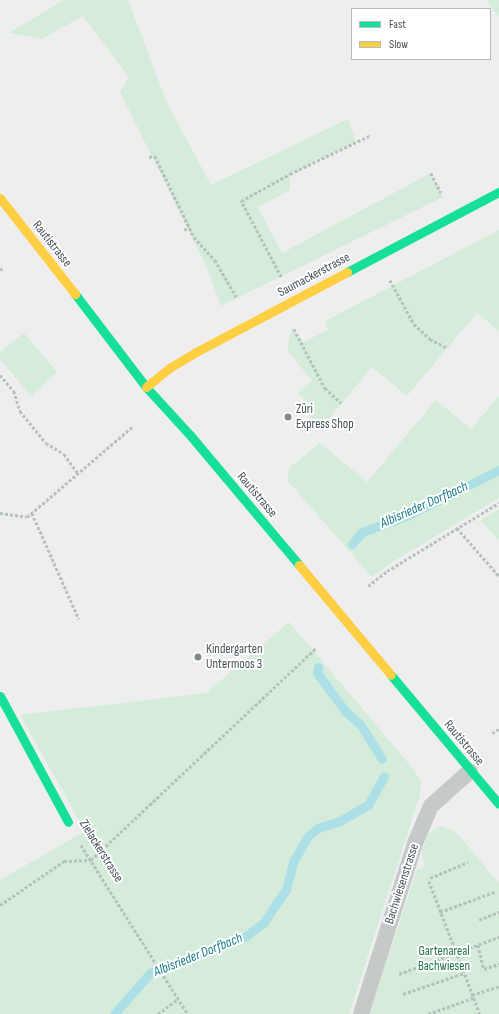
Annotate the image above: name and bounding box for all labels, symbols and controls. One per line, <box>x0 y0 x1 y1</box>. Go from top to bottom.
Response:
legend <box>351 8 491 60</box>
text: Fast <box>389 17 406 32</box>
text: Slow <box>389 37 408 52</box>
street label: Rautistrasse <box>29 218 75 270</box>
street label: Saumackerstrasse <box>275 249 353 301</box>
place label: Züri Express Shop <box>296 402 354 433</box>
marker: Züri Express Shop <box>283 412 293 422</box>
street label: Rautistrasse <box>234 469 280 521</box>
water label: Albisrieder Dorfbach <box>378 478 470 532</box>
place label: Kindergarten Untermoos 3 <box>206 642 262 673</box>
marker: Kindergarten Untermoos 3 <box>193 652 203 662</box>
street label: Rautistrasse <box>441 717 487 769</box>
street label: Zielackerstrasse <box>76 817 126 885</box>
street label: Bachwiesenstrasse <box>382 842 422 926</box>
water label: Albisrieder Dorfbach <box>151 930 245 980</box>
park label: Gartenareal Bachwiesen <box>418 944 470 975</box>

